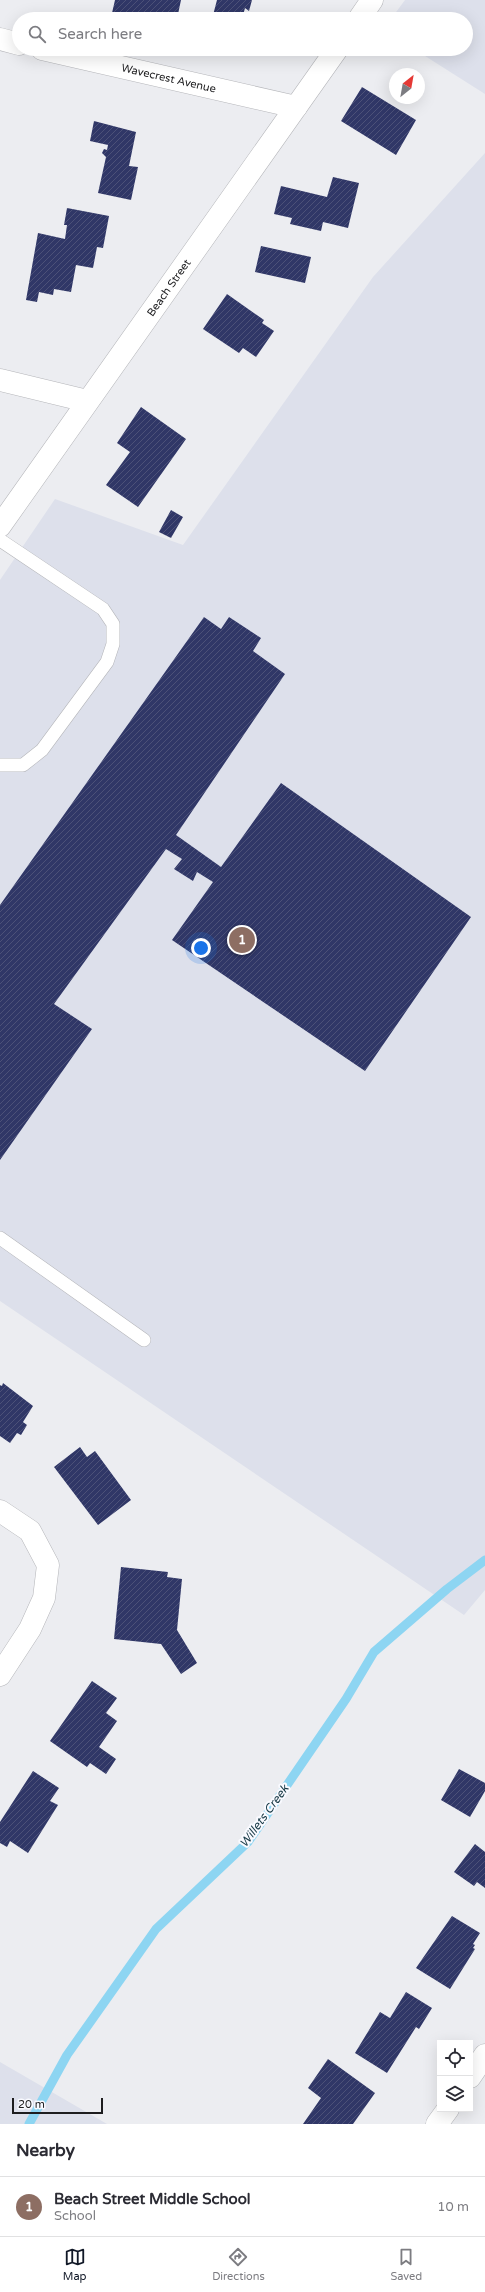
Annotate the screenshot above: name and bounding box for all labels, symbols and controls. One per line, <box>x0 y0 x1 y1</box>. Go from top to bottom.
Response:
search box <box>12 12 473 56</box>
icon: search <box>26 23 48 45</box>
text: Search here <box>58 25 142 43</box>
street label: Wavecrest Avenue <box>120 61 217 95</box>
north arrow <box>389 68 425 104</box>
street label: Beach Street <box>144 256 193 319</box>
pin: 1 <box>229 925 255 955</box>
your location <box>191 938 211 958</box>
water label: Willets Creek <box>237 1781 292 1850</box>
map controls <box>437 2040 473 2112</box>
button: locate <box>437 2040 473 2076</box>
button: layers <box>437 2076 473 2112</box>
scale bar <box>12 2096 103 2115</box>
text: 20 m <box>18 2098 45 2111</box>
text: Nearby <box>16 2140 75 2161</box>
text: Beach Street Middle School <box>54 2190 251 2208</box>
text: 1 <box>25 2199 33 2215</box>
text: 10 m <box>437 2199 469 2215</box>
text: School <box>54 2208 96 2224</box>
tab: Map <box>63 2246 87 2283</box>
tab: Directions <box>212 2246 265 2283</box>
tab: Saved <box>390 2246 422 2283</box>

